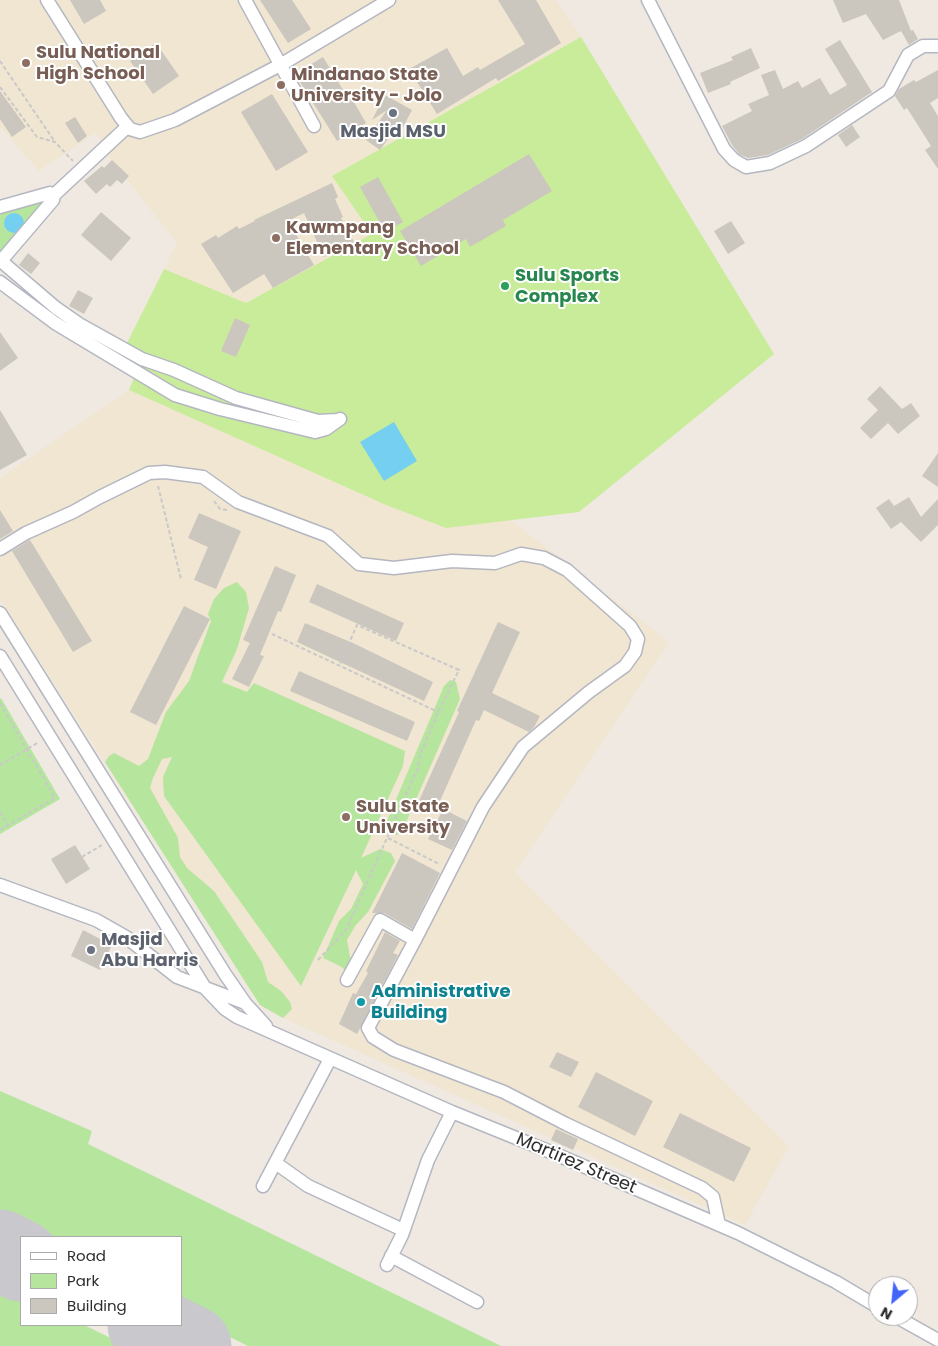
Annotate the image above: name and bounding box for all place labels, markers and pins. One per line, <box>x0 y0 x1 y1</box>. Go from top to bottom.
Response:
place label: Sulu National High School <box>36 42 160 84</box>
marker: Sulu National High School <box>20 57 32 69</box>
place label: Mindanao State University - Jolo <box>291 64 442 106</box>
marker: Mindanao State University - Jolo <box>275 79 287 91</box>
marker: Masjid MSU <box>387 107 399 119</box>
place label: Masjid MSU <box>340 121 446 143</box>
place label: Kawmpang Elementary School <box>286 217 459 260</box>
marker: Kawmpang Elementary School <box>270 232 282 244</box>
place label: Sulu Sports Complex <box>515 265 619 308</box>
marker: Sulu Sports Complex <box>499 280 511 292</box>
place label: Sulu State University <box>356 796 450 839</box>
marker: Sulu State University <box>340 811 352 823</box>
place label: Masjid Abu Harris <box>101 929 199 972</box>
marker: Masjid Abu Harris <box>85 944 97 956</box>
place label: Administrative Building <box>371 981 511 1024</box>
marker: Administrative Building <box>355 996 367 1008</box>

